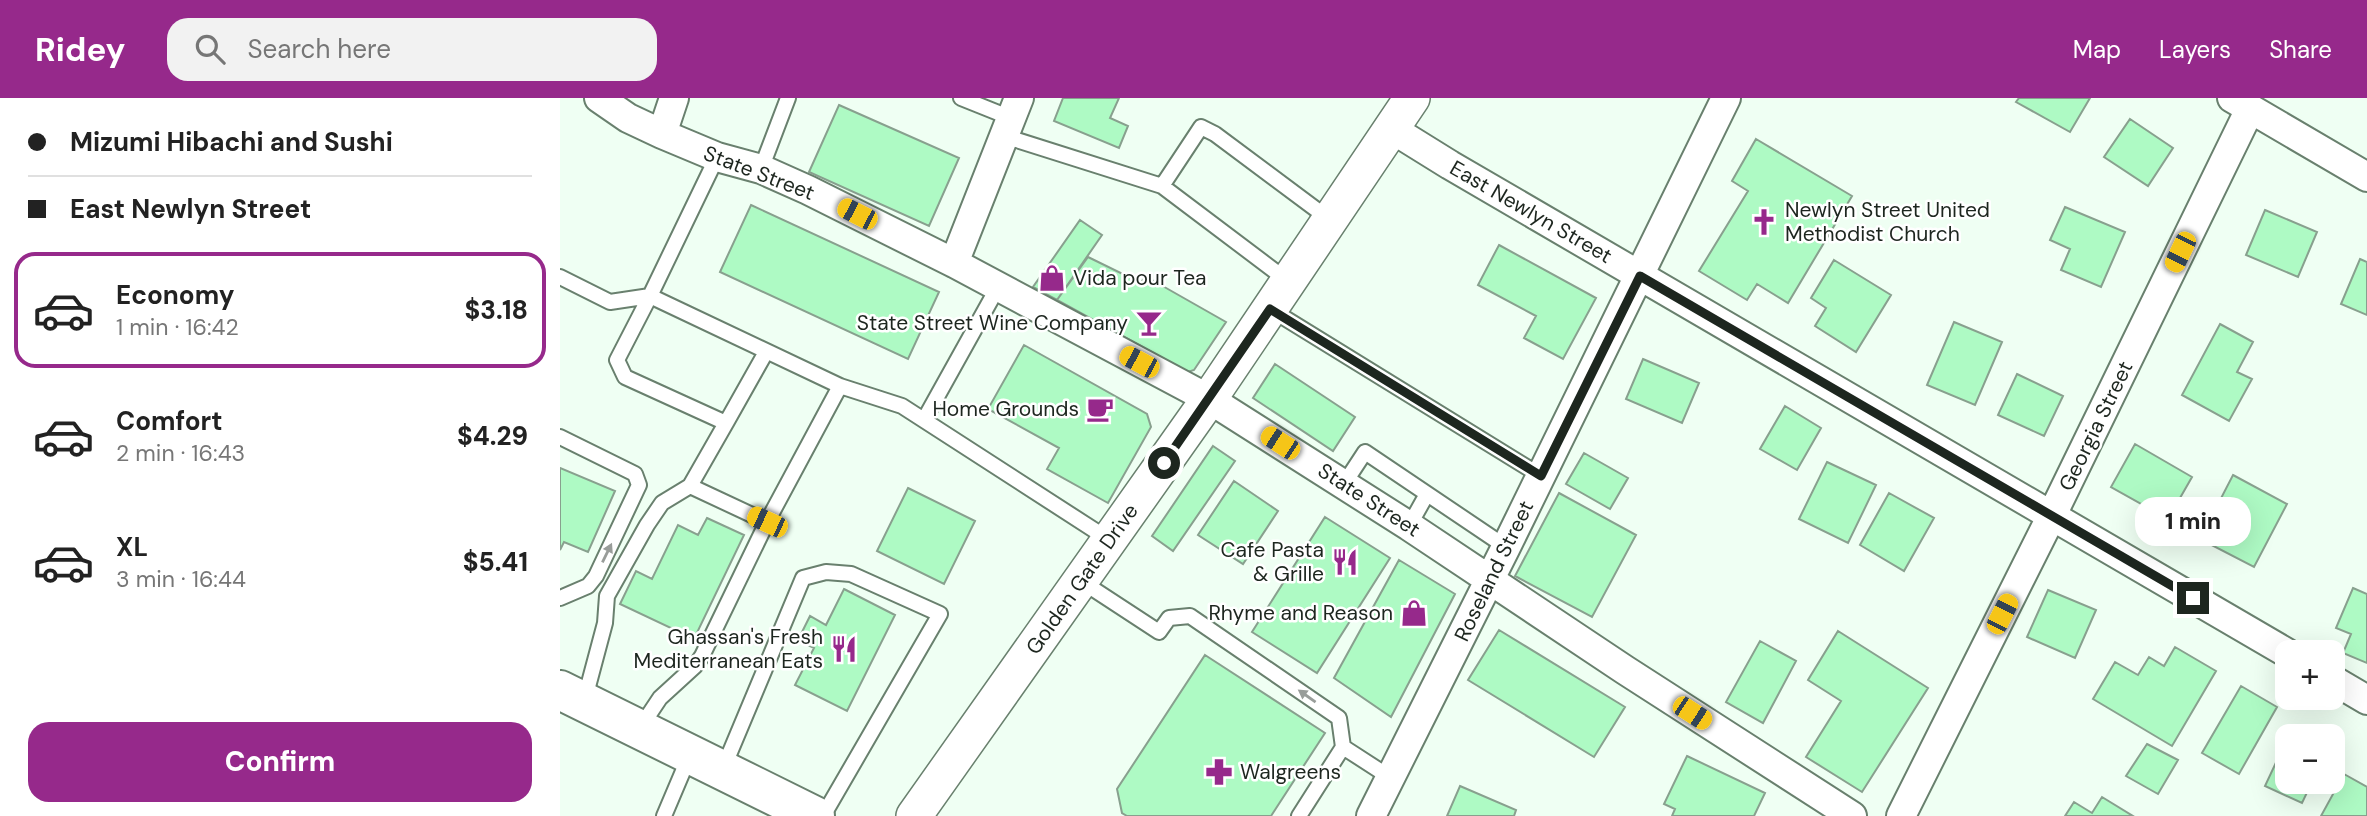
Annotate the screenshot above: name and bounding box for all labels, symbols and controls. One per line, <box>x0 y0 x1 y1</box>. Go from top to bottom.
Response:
search box <box>167 18 657 81</box>
text: Ridey <box>35 28 125 71</box>
icon: search <box>191 30 229 68</box>
text: Search here <box>247 32 391 66</box>
text: Map <box>2073 34 2121 65</box>
text: Layers <box>2159 34 2231 65</box>
text: Share <box>2269 34 2332 65</box>
text: Mizumi Hibachi and Sushi <box>70 125 393 159</box>
street label: State Street <box>700 139 818 207</box>
street label: East Newlyn Street <box>1445 154 1617 270</box>
text: East Newlyn Street <box>70 192 311 226</box>
car <box>834 195 881 233</box>
place label: Newlyn Street United Methodist Church <box>1785 196 1990 248</box>
church icon: Newlyn Street United Methodist Church <box>1749 207 1779 237</box>
car <box>2162 229 2199 275</box>
shop icon: Vida pour Tea <box>1037 263 1067 293</box>
place label: Vida pour Tea <box>1073 264 1207 292</box>
text: Economy <box>116 278 234 312</box>
icon: car <box>32 279 95 342</box>
text: $3.18 <box>465 293 528 327</box>
bar icon: State Street Wine Company <box>1134 308 1164 338</box>
place label: State Street Wine Company <box>857 309 1128 337</box>
text: 1 min · 16:42 <box>116 312 239 342</box>
car <box>1116 343 1163 381</box>
street label: Georgia Street <box>2052 356 2140 496</box>
cafe icon: Home Grounds <box>1085 394 1115 424</box>
place label: Home Grounds <box>932 395 1079 423</box>
text: Comfort <box>116 404 222 438</box>
icon: car <box>32 405 95 468</box>
text: $4.29 <box>457 419 528 453</box>
car <box>1257 423 1304 463</box>
text: 2 min · 16:43 <box>116 438 245 468</box>
route start <box>1148 447 1180 479</box>
street label: State Street <box>1313 457 1425 543</box>
street label: Roseland Street <box>1448 496 1540 646</box>
callout: 1 min <box>2135 496 2251 546</box>
street label: Golden Gate Drive <box>1019 498 1145 660</box>
car <box>744 504 791 540</box>
text: 1 min <box>2165 506 2221 536</box>
text: XL <box>116 530 148 564</box>
icon: car <box>32 531 95 594</box>
place label: Cafe Pasta & Grille <box>1220 536 1324 588</box>
one-way arrow <box>601 543 612 563</box>
text: $5.41 <box>463 545 528 579</box>
restaurant icon: Cafe Pasta & Grille <box>1330 547 1360 577</box>
text: 3 min · 16:44 <box>116 564 246 594</box>
route end <box>2177 582 2209 614</box>
car <box>1984 591 2021 637</box>
shop icon: Rhyme and Reason <box>1399 598 1429 628</box>
place label: Rhyme and Reason <box>1208 599 1393 627</box>
place label: Ghassan's Fresh Mediterranean Eats <box>634 623 823 675</box>
restaurant icon: Ghassan's Fresh Mediterranean Eats <box>829 634 859 664</box>
map controls <box>2275 640 2345 794</box>
button: + <box>2275 640 2345 710</box>
one-way arrow <box>1297 690 1316 703</box>
car <box>1669 693 1716 733</box>
button: Confirm <box>28 722 532 802</box>
button: − <box>2275 724 2345 794</box>
pharmacy icon: Walgreens <box>1204 757 1234 787</box>
place label: Walgreens <box>1240 758 1341 786</box>

